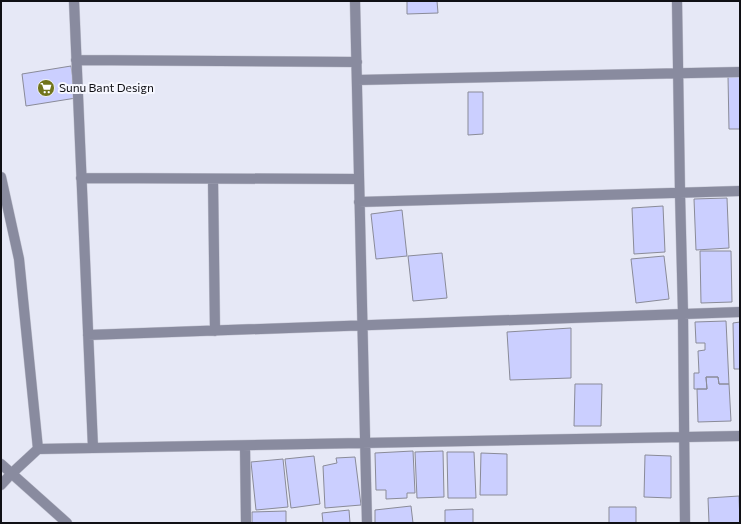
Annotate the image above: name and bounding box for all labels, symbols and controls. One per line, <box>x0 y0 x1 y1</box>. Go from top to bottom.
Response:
supermarket icon: Sunu Bant Design <box>36 78 56 98</box>
place label: Sunu Bant Design <box>59 80 154 94</box>

